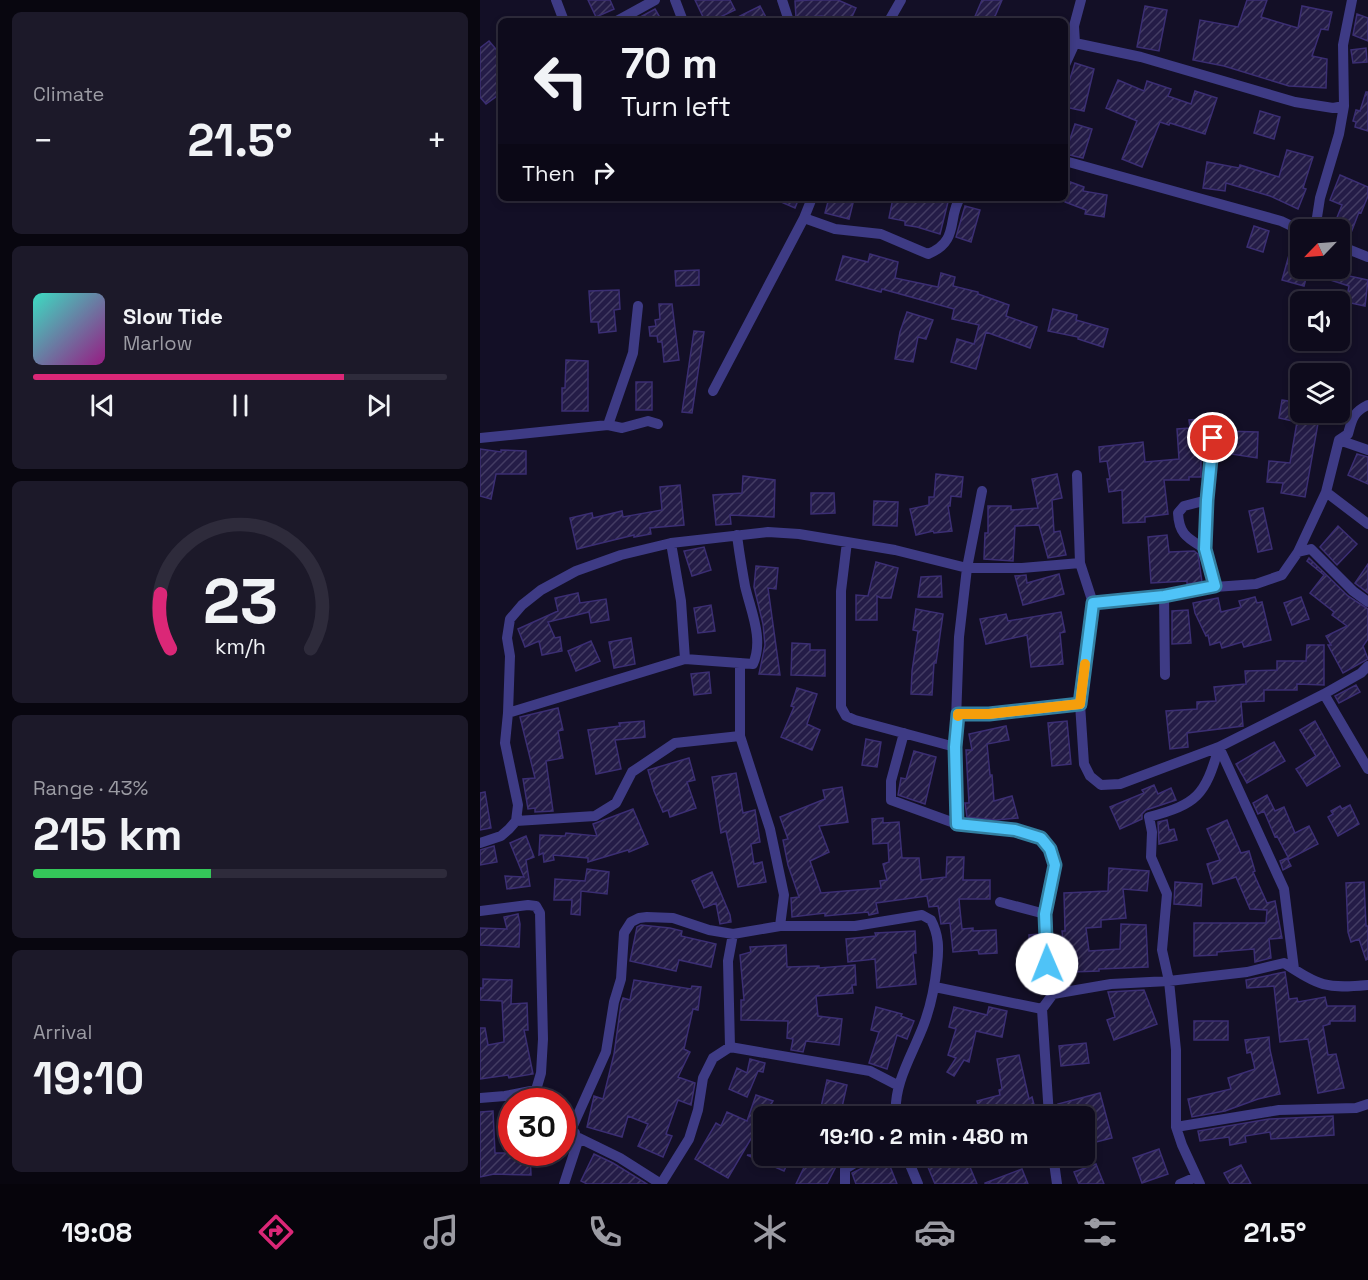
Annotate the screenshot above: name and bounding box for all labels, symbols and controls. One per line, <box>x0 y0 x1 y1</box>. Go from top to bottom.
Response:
text: 70 m <box>621 37 718 90</box>
icon: left <box>522 42 600 120</box>
text: Climate <box>33 81 104 107</box>
text: Turn left <box>621 89 731 124</box>
text: 21.5° <box>187 112 293 169</box>
text: − <box>33 120 53 162</box>
text: + <box>427 120 447 162</box>
icon: right <box>587 156 620 189</box>
text: Then <box>522 159 575 187</box>
north arrow <box>1290 219 1350 279</box>
map controls <box>1290 219 1350 423</box>
button: sound <box>1290 291 1350 351</box>
text: Slow Tide <box>123 302 223 330</box>
text: Marlow <box>123 330 192 356</box>
button: layers <box>1290 363 1350 423</box>
icon: previous <box>86 389 119 422</box>
icon: pause <box>224 389 257 422</box>
icon: next <box>362 389 395 422</box>
pin <box>1187 412 1238 463</box>
icon: arrive <box>1196 421 1229 454</box>
text: 23 <box>202 562 277 641</box>
text: km/h <box>214 633 266 660</box>
text: Range · 43% <box>33 775 148 801</box>
text: 215 km <box>33 806 182 863</box>
position arrow <box>1015 932 1079 996</box>
text: Arrival <box>33 1019 92 1045</box>
text: 19:10 <box>33 1050 144 1107</box>
speed limit sign: 30 <box>498 1088 576 1166</box>
text: 19:10 · 2 min · 480 m <box>820 1122 1028 1150</box>
icon: directions <box>255 1211 297 1253</box>
icon: music <box>420 1211 462 1253</box>
icon: phone <box>584 1211 626 1253</box>
icon: climate <box>749 1211 791 1253</box>
icon: car <box>914 1211 956 1253</box>
icon: filters <box>1079 1211 1121 1253</box>
text: 19:08 <box>61 1215 132 1250</box>
text: 21.5° <box>1243 1215 1307 1250</box>

